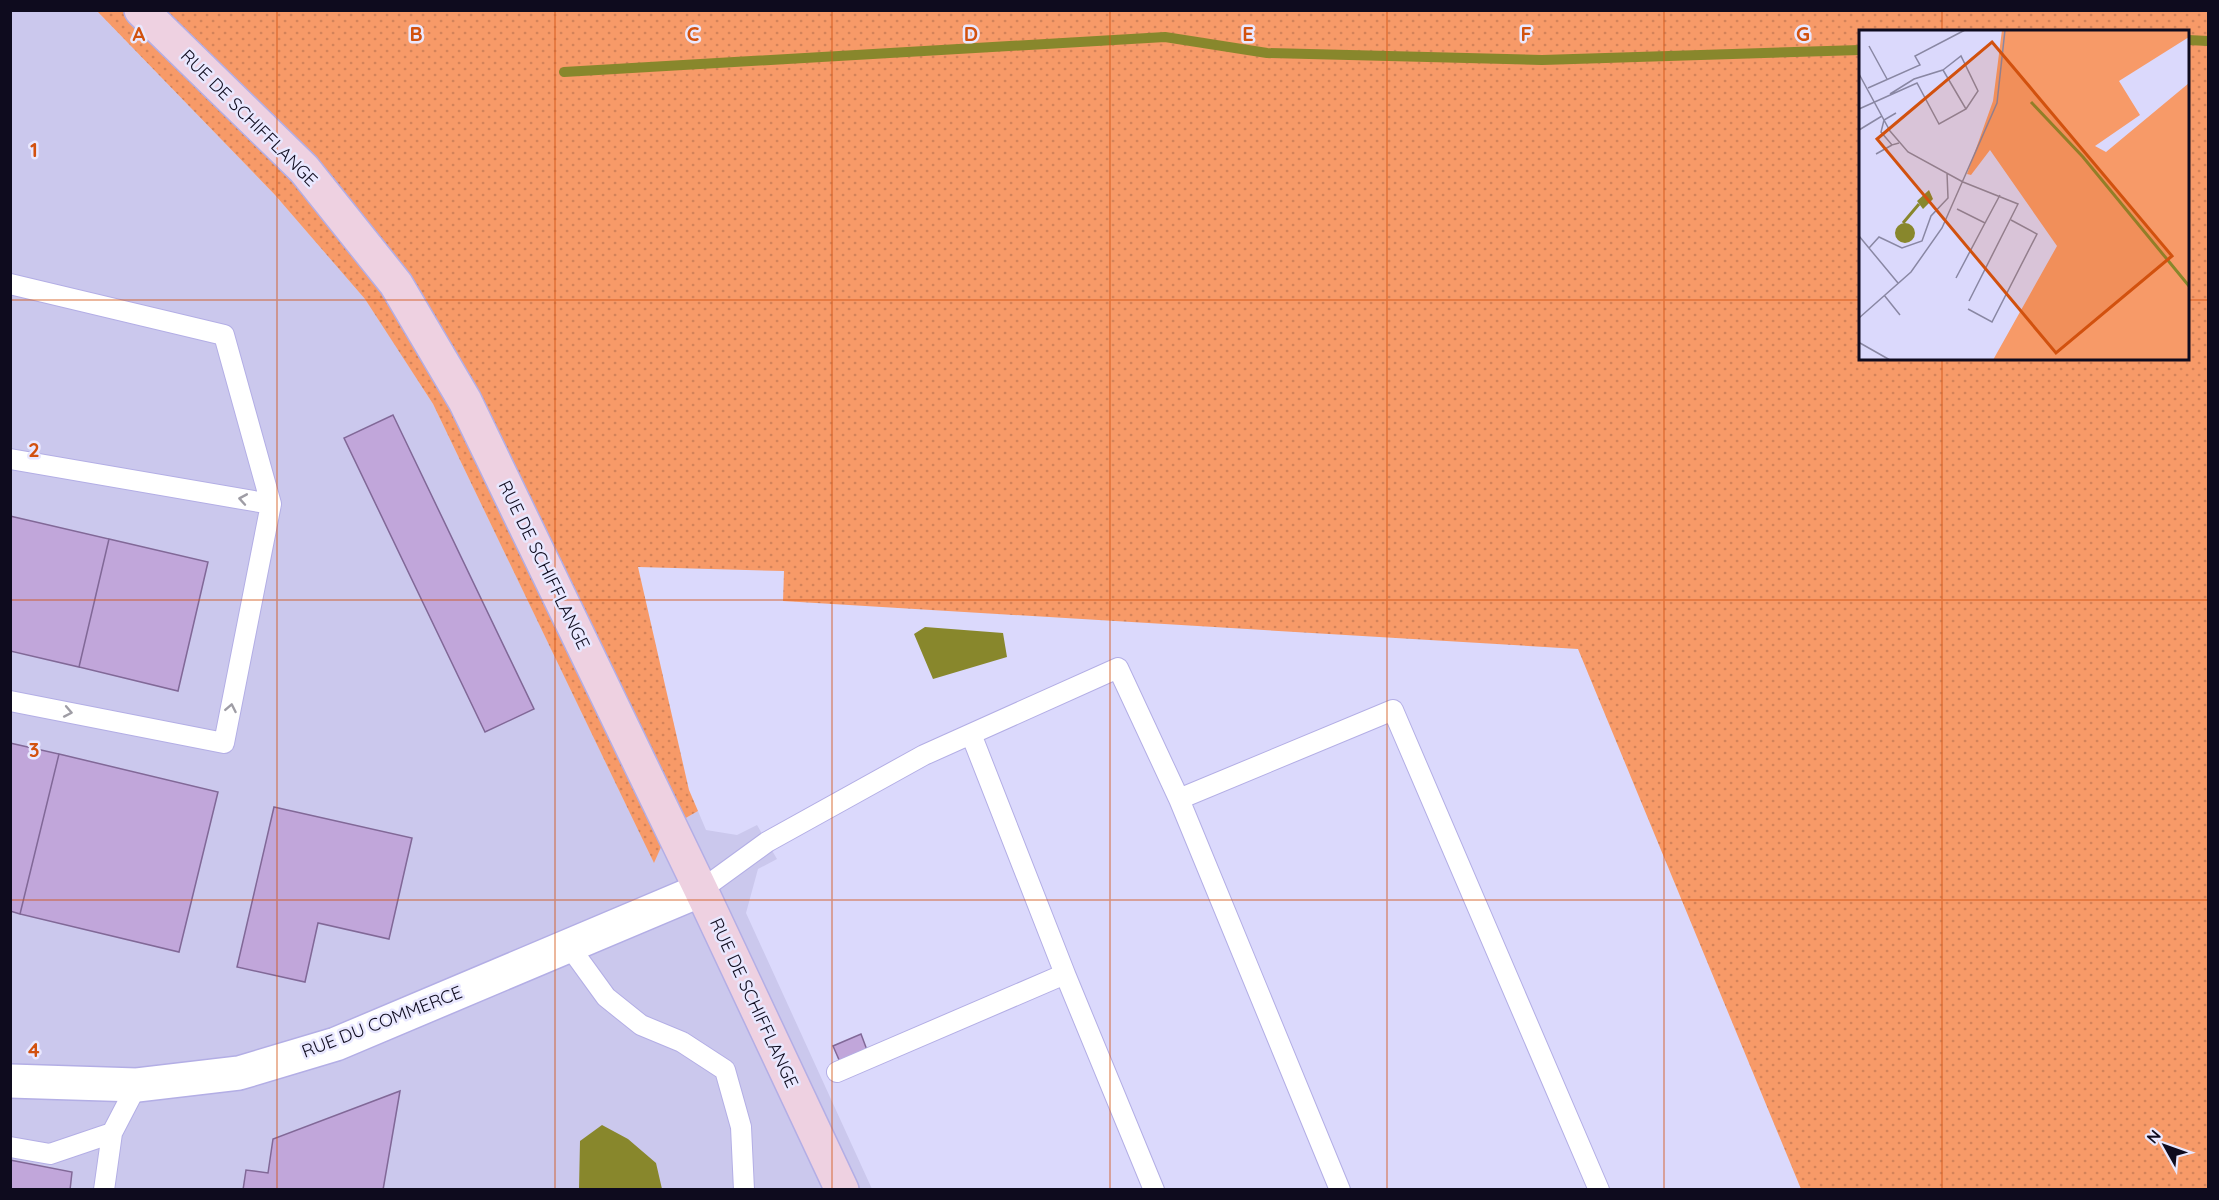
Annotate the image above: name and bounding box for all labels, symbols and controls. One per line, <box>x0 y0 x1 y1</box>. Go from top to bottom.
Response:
text: A <box>133 21 146 46</box>
text: B <box>409 21 423 46</box>
text: C <box>687 21 700 46</box>
text: D <box>964 21 978 46</box>
text: E <box>1242 21 1254 46</box>
text: F <box>1520 21 1532 46</box>
text: G <box>1796 21 1810 46</box>
inset map <box>1859 30 2189 360</box>
street label: RUE DE SCHIFFLANGE <box>176 44 323 191</box>
text: 1 <box>30 137 38 162</box>
text: 2 <box>28 437 40 462</box>
street label: RUE DE SCHIFFLANGE <box>494 477 595 653</box>
one-way arrow <box>239 493 249 506</box>
one-way arrow <box>224 704 237 714</box>
one-way arrow <box>63 705 73 718</box>
text: 3 <box>29 737 39 762</box>
street label: RUE DE SCHIFFLANGE <box>705 914 804 1091</box>
street label: RUE DU COMMERCE <box>298 980 465 1063</box>
text: 4 <box>28 1037 40 1062</box>
north arrow <box>2135 1116 2195 1176</box>
text: N <box>2142 1125 2165 1147</box>

